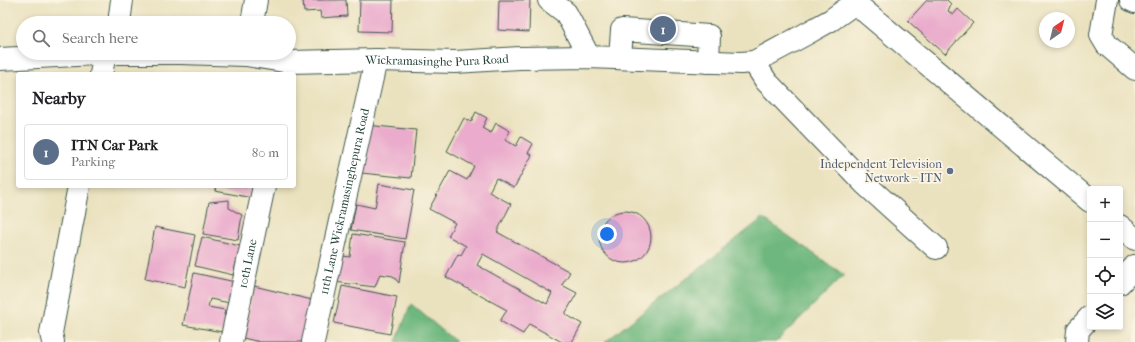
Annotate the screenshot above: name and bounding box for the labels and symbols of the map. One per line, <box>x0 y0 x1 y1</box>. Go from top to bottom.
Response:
north arrow <box>1039 12 1075 48</box>
pin: 1 <box>650 14 676 44</box>
street label: Wickramasinghe Pura Road <box>364 52 510 69</box>
street label: 11th Lane Wickramasinghepura Road <box>317 106 372 296</box>
place label: Independent Television Network – ITN <box>820 157 942 185</box>
marker: Independent Television Network – ITN <box>945 166 955 176</box>
your location <box>597 224 617 244</box>
street label: 10th Lane <box>236 238 260 290</box>

